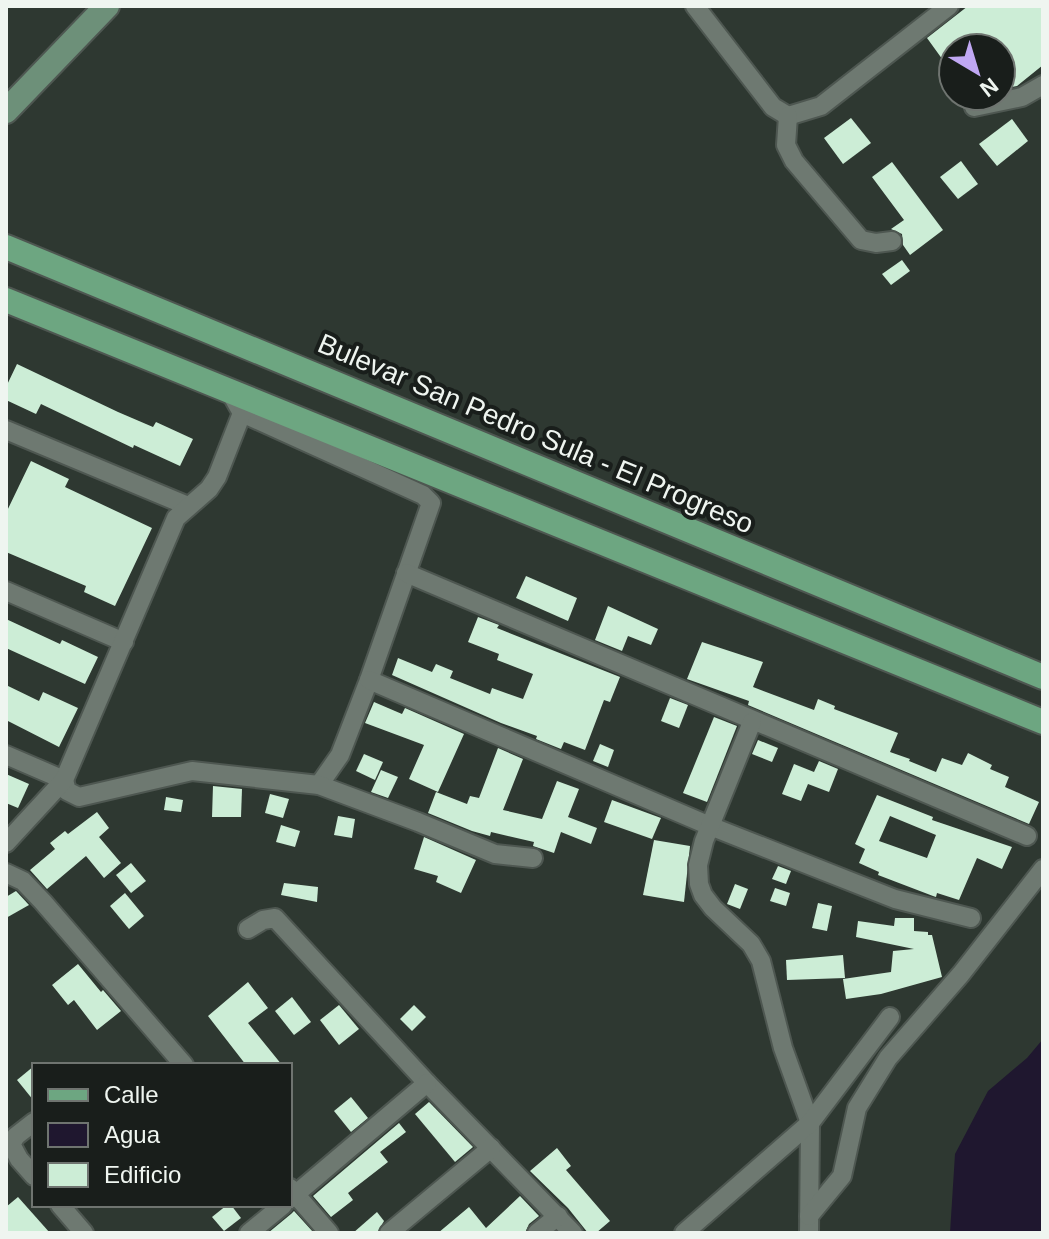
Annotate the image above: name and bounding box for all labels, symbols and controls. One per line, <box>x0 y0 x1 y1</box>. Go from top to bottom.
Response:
north arrow <box>937 32 1017 112</box>
text: N <box>975 73 1003 102</box>
street label: Bulevar San Pedro Sula - El Progreso <box>313 327 758 540</box>
legend <box>32 1063 292 1207</box>
text: Calle <box>104 1081 159 1108</box>
text: Agua <box>104 1121 161 1148</box>
text: Edificio <box>104 1161 181 1188</box>

